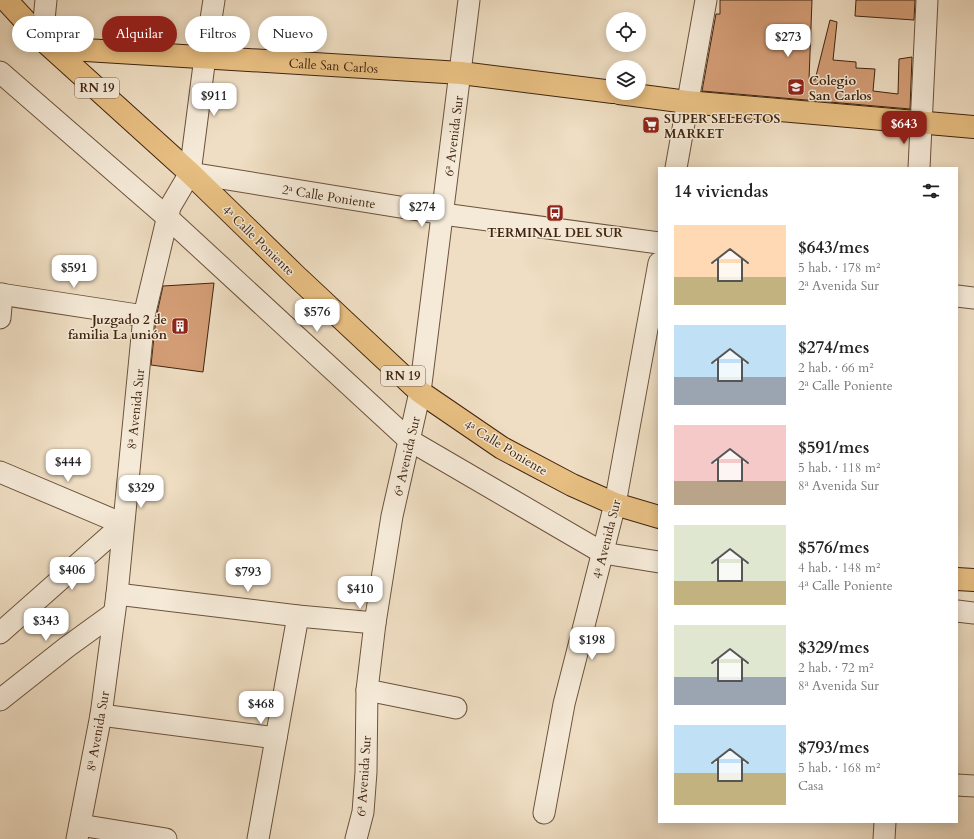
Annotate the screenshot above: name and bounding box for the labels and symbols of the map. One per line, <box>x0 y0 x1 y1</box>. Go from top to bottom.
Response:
pin: $273 <box>764 24 812 58</box>
street label: Calle San Carlos <box>288 54 379 78</box>
place label: Colegio San Carlos <box>809 72 872 105</box>
school or university icon: Colegio San Carlos <box>786 77 806 97</box>
road number: RN 19 <box>75 78 119 98</box>
pin: $911 <box>190 83 238 117</box>
street label: 6ª Avenida Sur <box>440 95 468 177</box>
place label: SUPER SELECTOS MARKET <box>664 110 780 143</box>
pin: $643 <box>880 111 928 145</box>
supermarket icon: SUPER SELECTOS MARKET <box>641 115 661 135</box>
street label: 2ª Calle Poniente <box>281 181 377 213</box>
pin: $274 <box>398 194 446 228</box>
street label: 4ª Calle Poniente <box>218 201 299 280</box>
bus stop icon: TERMINAL DEL SUR <box>545 203 565 223</box>
place label: TERMINAL DEL SUR <box>487 224 623 242</box>
pin: $591 <box>50 255 98 289</box>
pin: $576 <box>293 299 341 333</box>
place label: Juzgado 2 de familia La unión <box>68 311 168 344</box>
building icon: Juzgado 2 de familia La unión <box>170 316 190 336</box>
road number: RN 19 <box>381 366 425 386</box>
street label: 8ª Avenida Sur <box>123 368 149 450</box>
street label: 6ª Avenida Sur <box>389 414 425 498</box>
street label: 4ª Calle Poniente <box>460 416 551 480</box>
pin: $444 <box>44 449 92 483</box>
pin: $329 <box>117 475 165 509</box>
street label: 4ª Avenida Sur <box>588 497 626 581</box>
pin: $406 <box>48 557 96 591</box>
pin: $793 <box>224 559 272 593</box>
pin: $410 <box>336 576 384 610</box>
pin: $343 <box>22 608 70 642</box>
pin: $198 <box>568 627 616 661</box>
street label: 8ª Avenida Sur <box>82 689 114 773</box>
pin: $468 <box>237 691 285 725</box>
street label: 6ª Avenida Sur <box>352 735 376 817</box>

